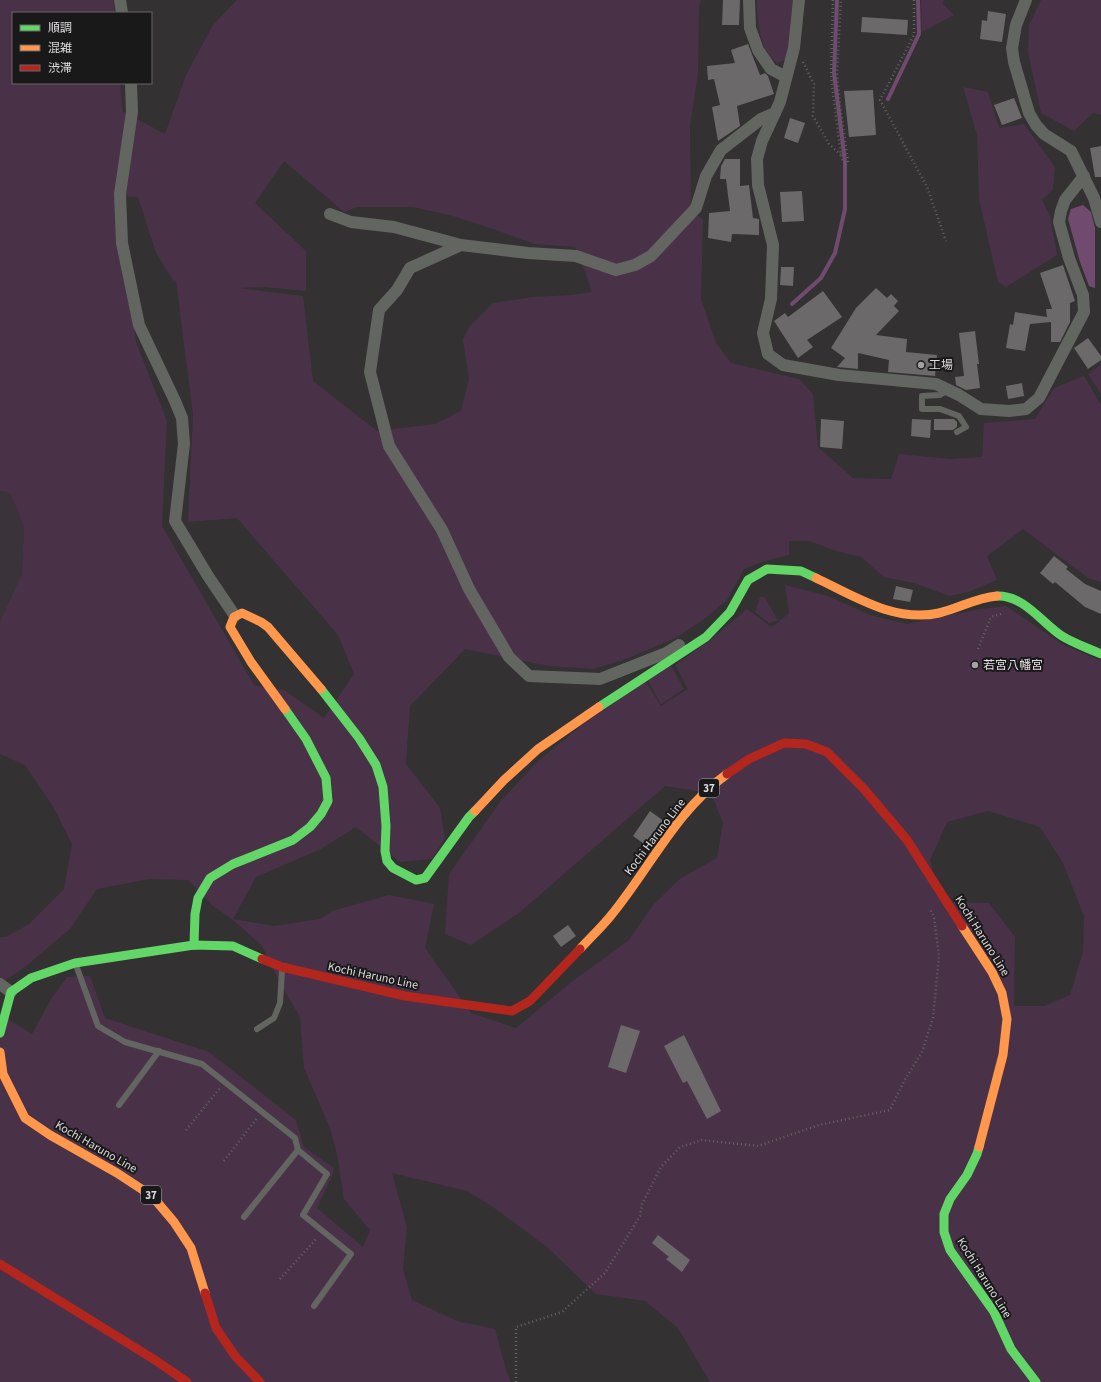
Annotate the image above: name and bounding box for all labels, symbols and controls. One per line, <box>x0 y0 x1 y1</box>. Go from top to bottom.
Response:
legend <box>12 12 152 84</box>
text: 順調 <box>48 20 72 37</box>
text: 混雑 <box>48 40 72 57</box>
text: 渋滞 <box>48 60 72 77</box>
place label: 工場 <box>929 357 953 374</box>
marker: 工場 <box>916 360 926 370</box>
place label: 若宮八幡宮 <box>983 657 1043 674</box>
marker: 若宮八幡宮 <box>970 660 980 670</box>
road number: 37 <box>699 779 719 797</box>
street label: Kochi Haruno Line <box>621 795 690 879</box>
street label: Kochi Haruno Line <box>950 892 1014 980</box>
street label: Kochi Haruno Line <box>326 958 420 994</box>
street label: Kochi Haruno Line <box>52 1117 140 1177</box>
road number: 37 <box>141 1186 161 1204</box>
street label: Kochi Haruno Line <box>952 1234 1016 1322</box>

